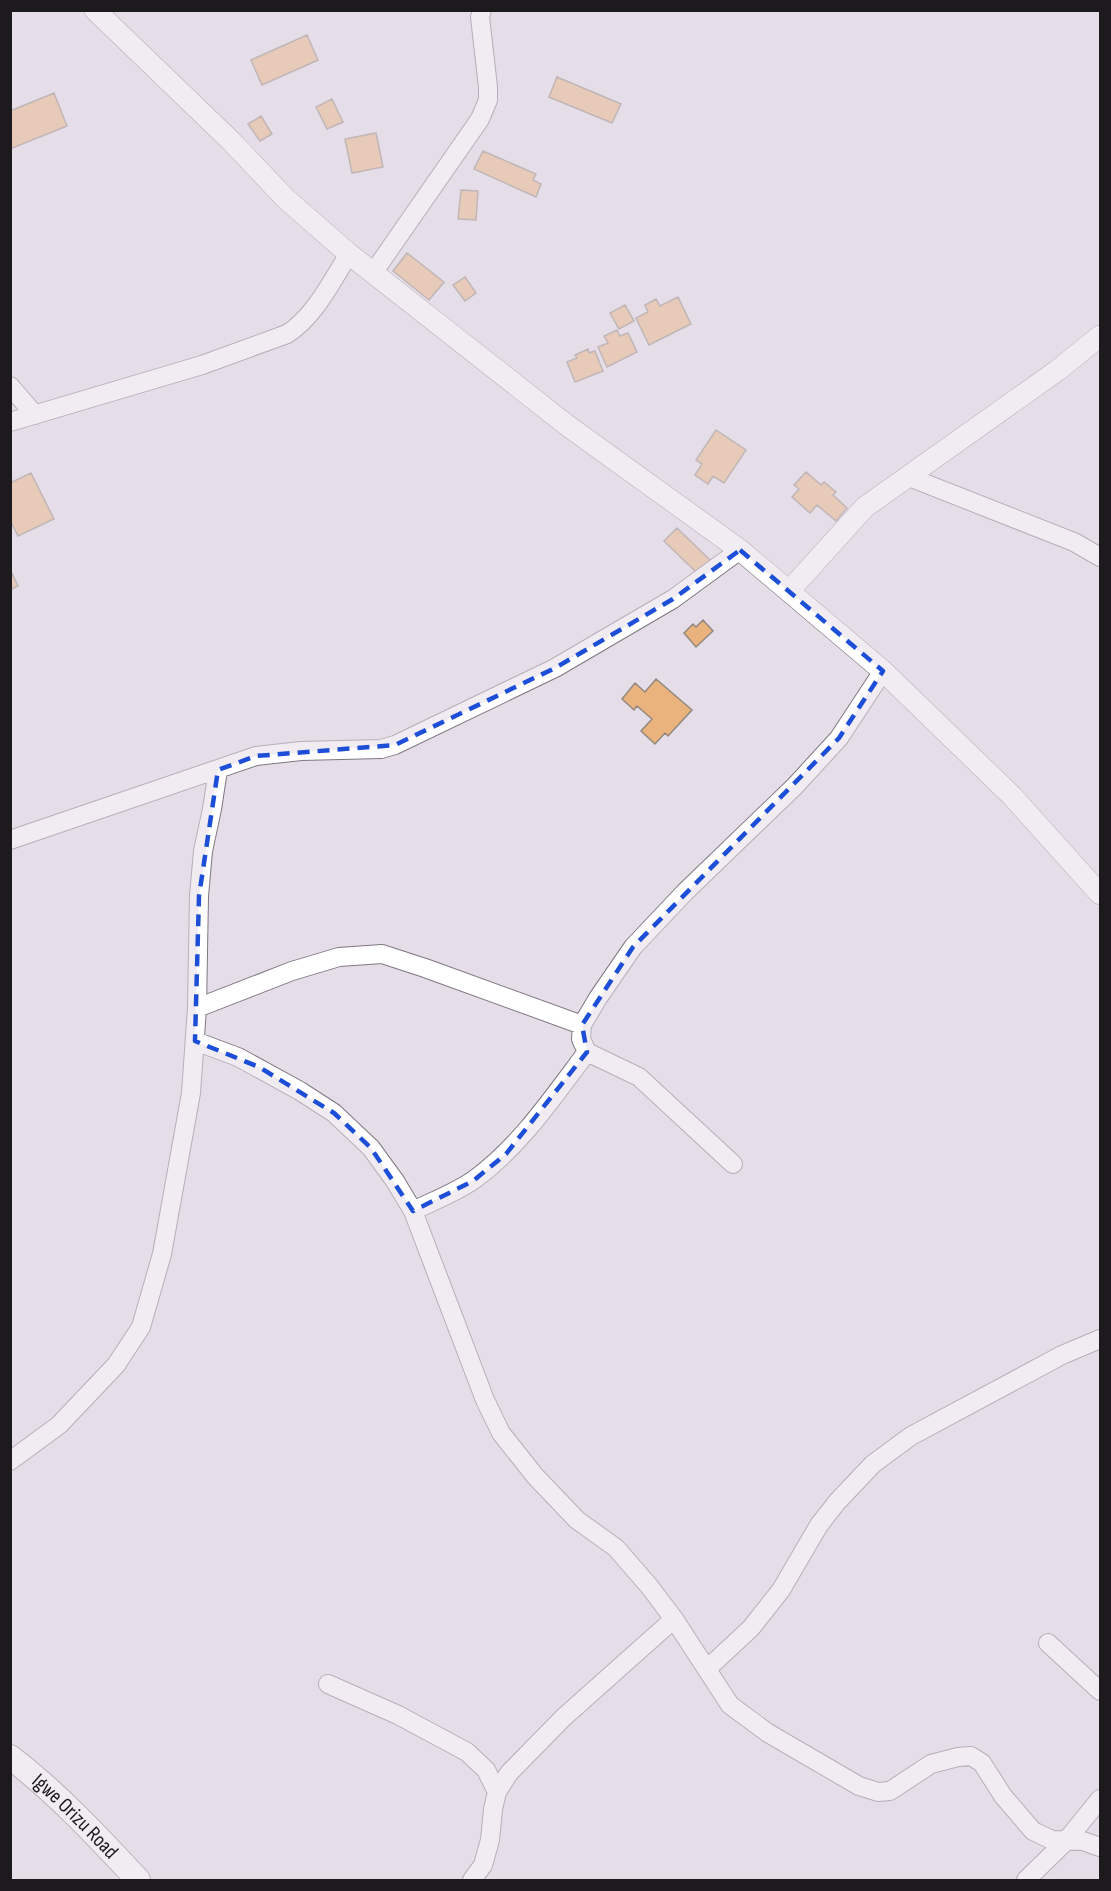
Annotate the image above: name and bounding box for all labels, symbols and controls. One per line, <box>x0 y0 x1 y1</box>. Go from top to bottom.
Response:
street label: Igwe Orizu Road <box>27 1768 124 1864</box>

